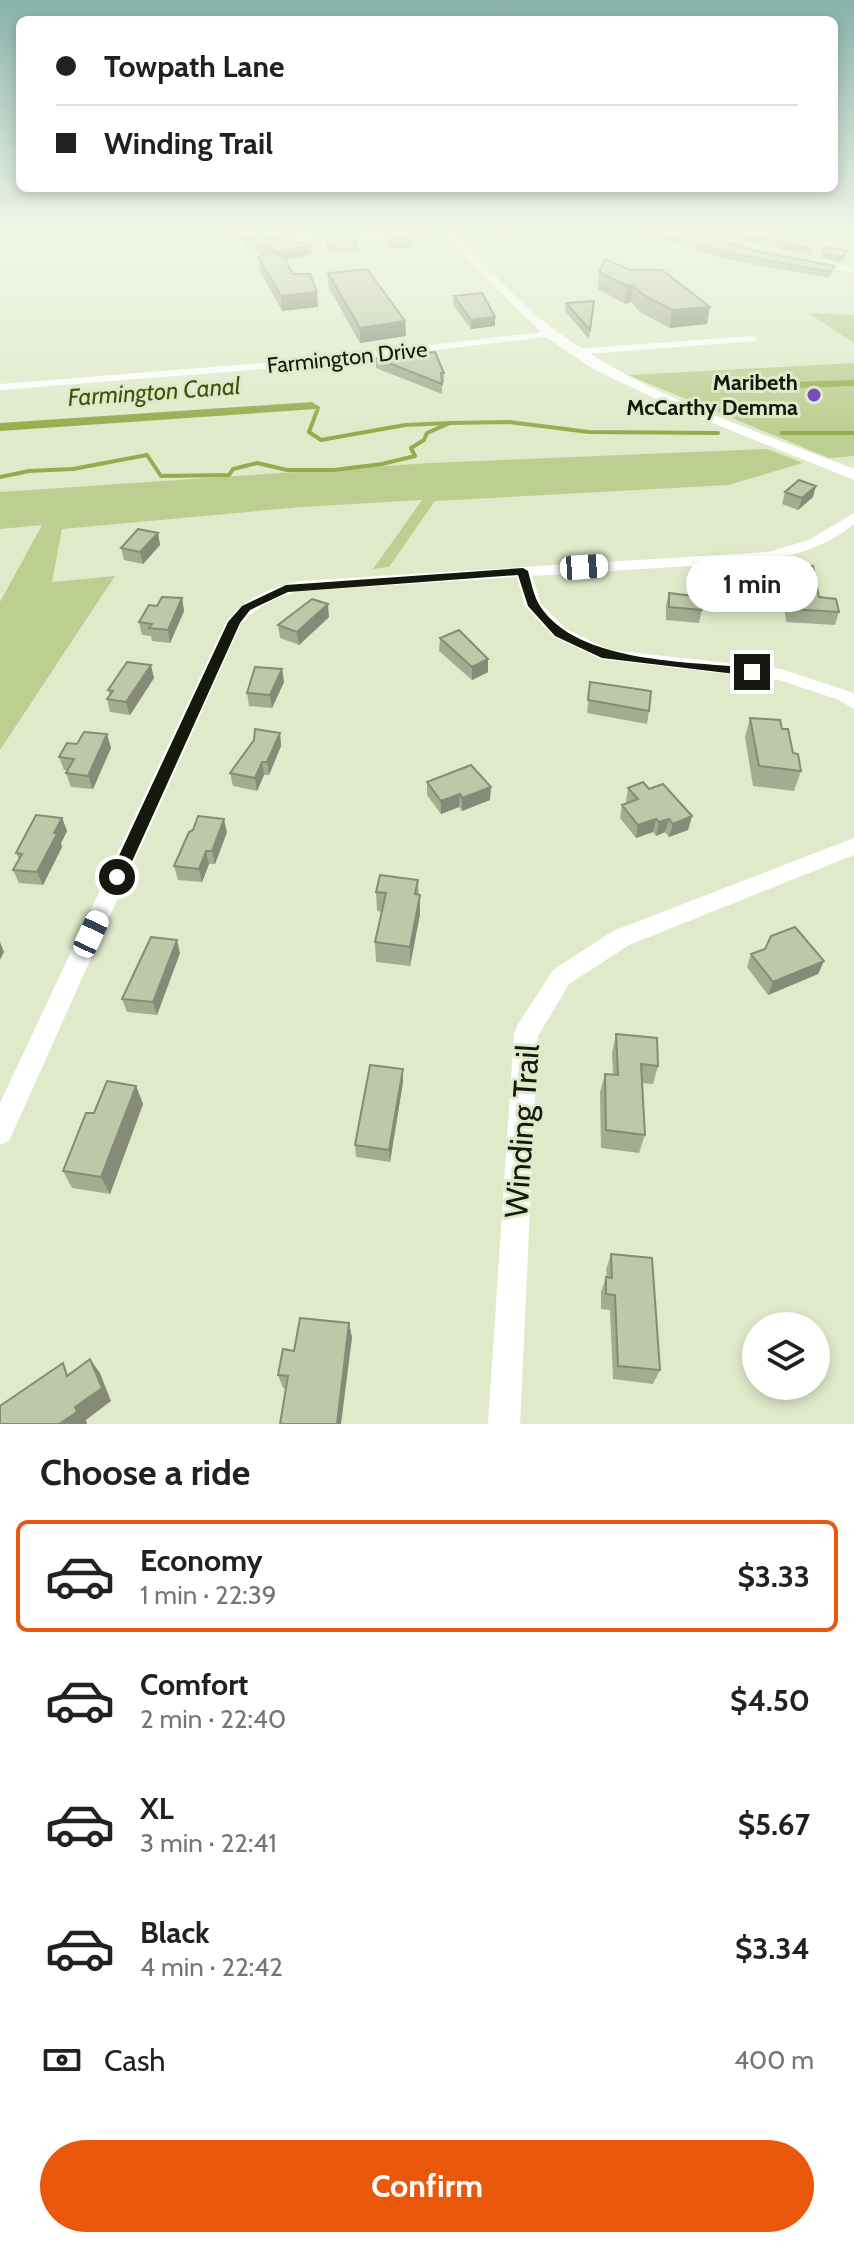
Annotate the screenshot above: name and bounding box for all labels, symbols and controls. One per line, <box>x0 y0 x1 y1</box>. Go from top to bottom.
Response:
text: Towpath Lane <box>104 48 285 85</box>
text: Winding Trail <box>104 125 273 162</box>
street label: Farmington Drive <box>266 336 429 379</box>
place label: Maribeth McCarthy Demma <box>626 369 798 421</box>
water label: Farmington Canal <box>67 371 242 412</box>
marker: Maribeth McCarthy Demma <box>805 386 823 404</box>
car <box>559 553 609 581</box>
callout: 1 min <box>686 556 818 612</box>
text: 1 min <box>723 568 781 600</box>
route end <box>734 654 770 690</box>
route start <box>99 859 135 895</box>
car <box>70 907 112 961</box>
street label: Winding Trail <box>496 1042 547 1219</box>
map controls <box>742 1312 830 1400</box>
button: layers <box>742 1312 830 1400</box>
text: Choose a ride <box>40 1450 250 1494</box>
icon: car <box>44 1540 116 1612</box>
text: Economy <box>140 1542 263 1579</box>
text: $3.33 <box>737 1558 810 1595</box>
text: 1 min · 22:39 <box>140 1579 277 1611</box>
icon: car <box>44 1664 116 1736</box>
text: Comfort <box>140 1666 248 1703</box>
text: $4.50 <box>730 1682 810 1719</box>
text: 2 min · 22:40 <box>140 1703 286 1735</box>
icon: car <box>44 1788 116 1860</box>
text: XL <box>140 1790 174 1827</box>
text: $5.67 <box>738 1806 810 1843</box>
text: 3 min · 22:41 <box>140 1827 277 1859</box>
icon: car <box>44 1912 116 1984</box>
text: Black <box>140 1914 210 1951</box>
text: $3.34 <box>735 1930 810 1967</box>
text: 4 min · 22:42 <box>140 1951 283 1983</box>
icon: cash <box>40 2038 84 2082</box>
text: Cash <box>104 2042 166 2079</box>
text: 400 m <box>734 2044 814 2076</box>
button: Confirm <box>40 2140 814 2232</box>

